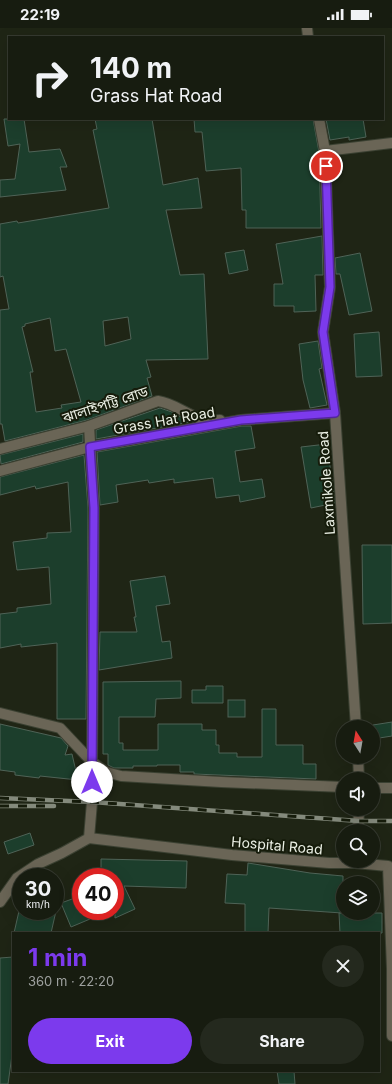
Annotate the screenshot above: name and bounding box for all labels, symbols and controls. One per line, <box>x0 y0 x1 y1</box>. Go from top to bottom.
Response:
text: 22:19 <box>20 5 60 24</box>
text: 140 m <box>90 51 172 85</box>
icon: right <box>24 52 76 104</box>
text: Grass Hat Road <box>90 85 222 106</box>
pin <box>309 149 343 183</box>
icon: arrive <box>315 155 337 177</box>
street label: ঝালাইপট্টি রোড <box>59 382 151 426</box>
street label: Grass Hat Road <box>112 403 216 437</box>
street label: Laxmikole Road <box>314 430 338 536</box>
north arrow <box>336 720 380 764</box>
map controls <box>336 720 380 920</box>
position arrow <box>71 761 113 803</box>
button: sound <box>336 772 380 816</box>
button: search <box>336 824 380 868</box>
street label: Hospital Road <box>231 833 323 857</box>
speed limit sign: 40 <box>72 868 124 920</box>
button: layers <box>336 876 380 920</box>
text: 30 <box>25 877 51 901</box>
text: km/h <box>26 898 50 910</box>
text: 1 min <box>28 943 87 972</box>
button: close <box>322 945 364 987</box>
text: 360 m · 22:20 <box>28 973 114 989</box>
button: Exit <box>28 1018 192 1064</box>
button: Share <box>200 1018 364 1064</box>

